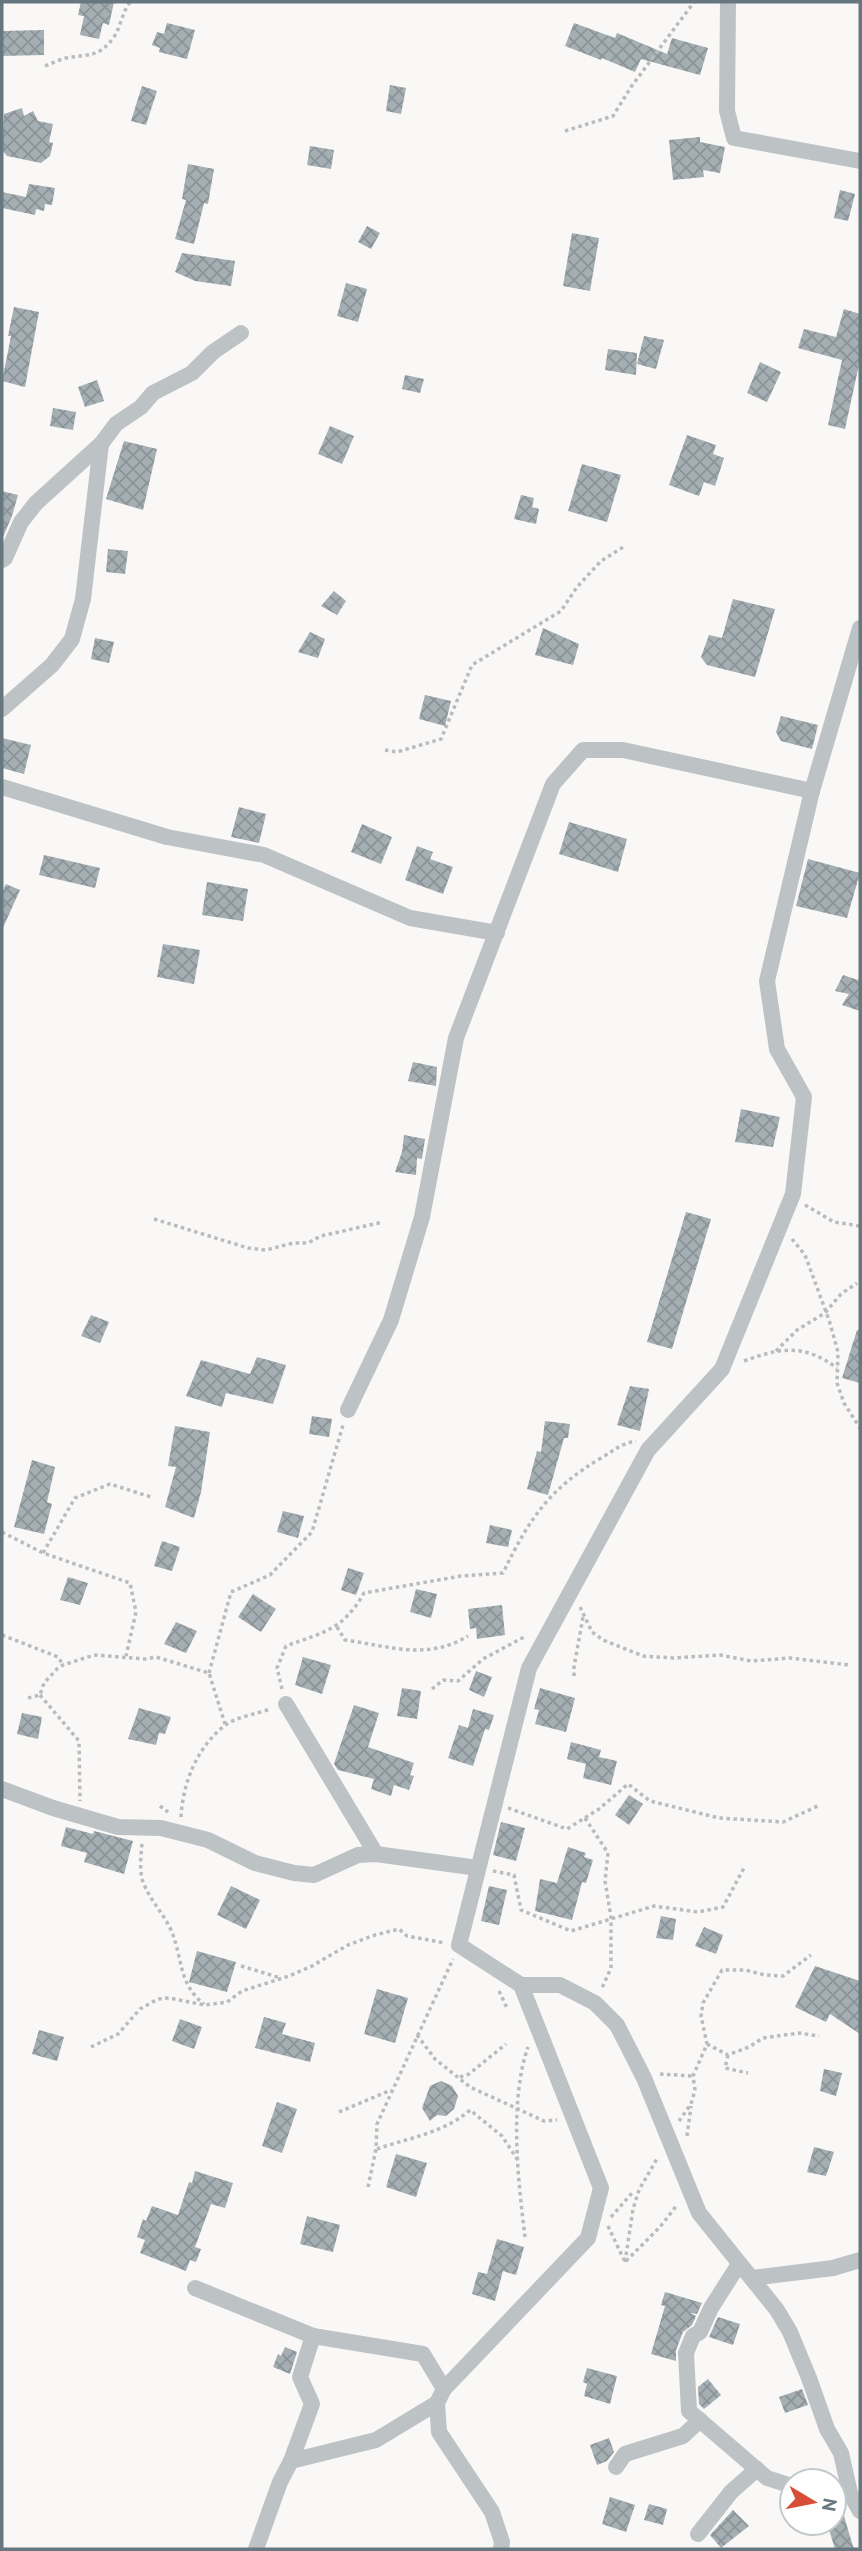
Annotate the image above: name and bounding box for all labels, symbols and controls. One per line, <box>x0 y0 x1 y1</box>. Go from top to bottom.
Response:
north arrow <box>778 2467 848 2537</box>
text: N <box>817 2497 843 2513</box>

